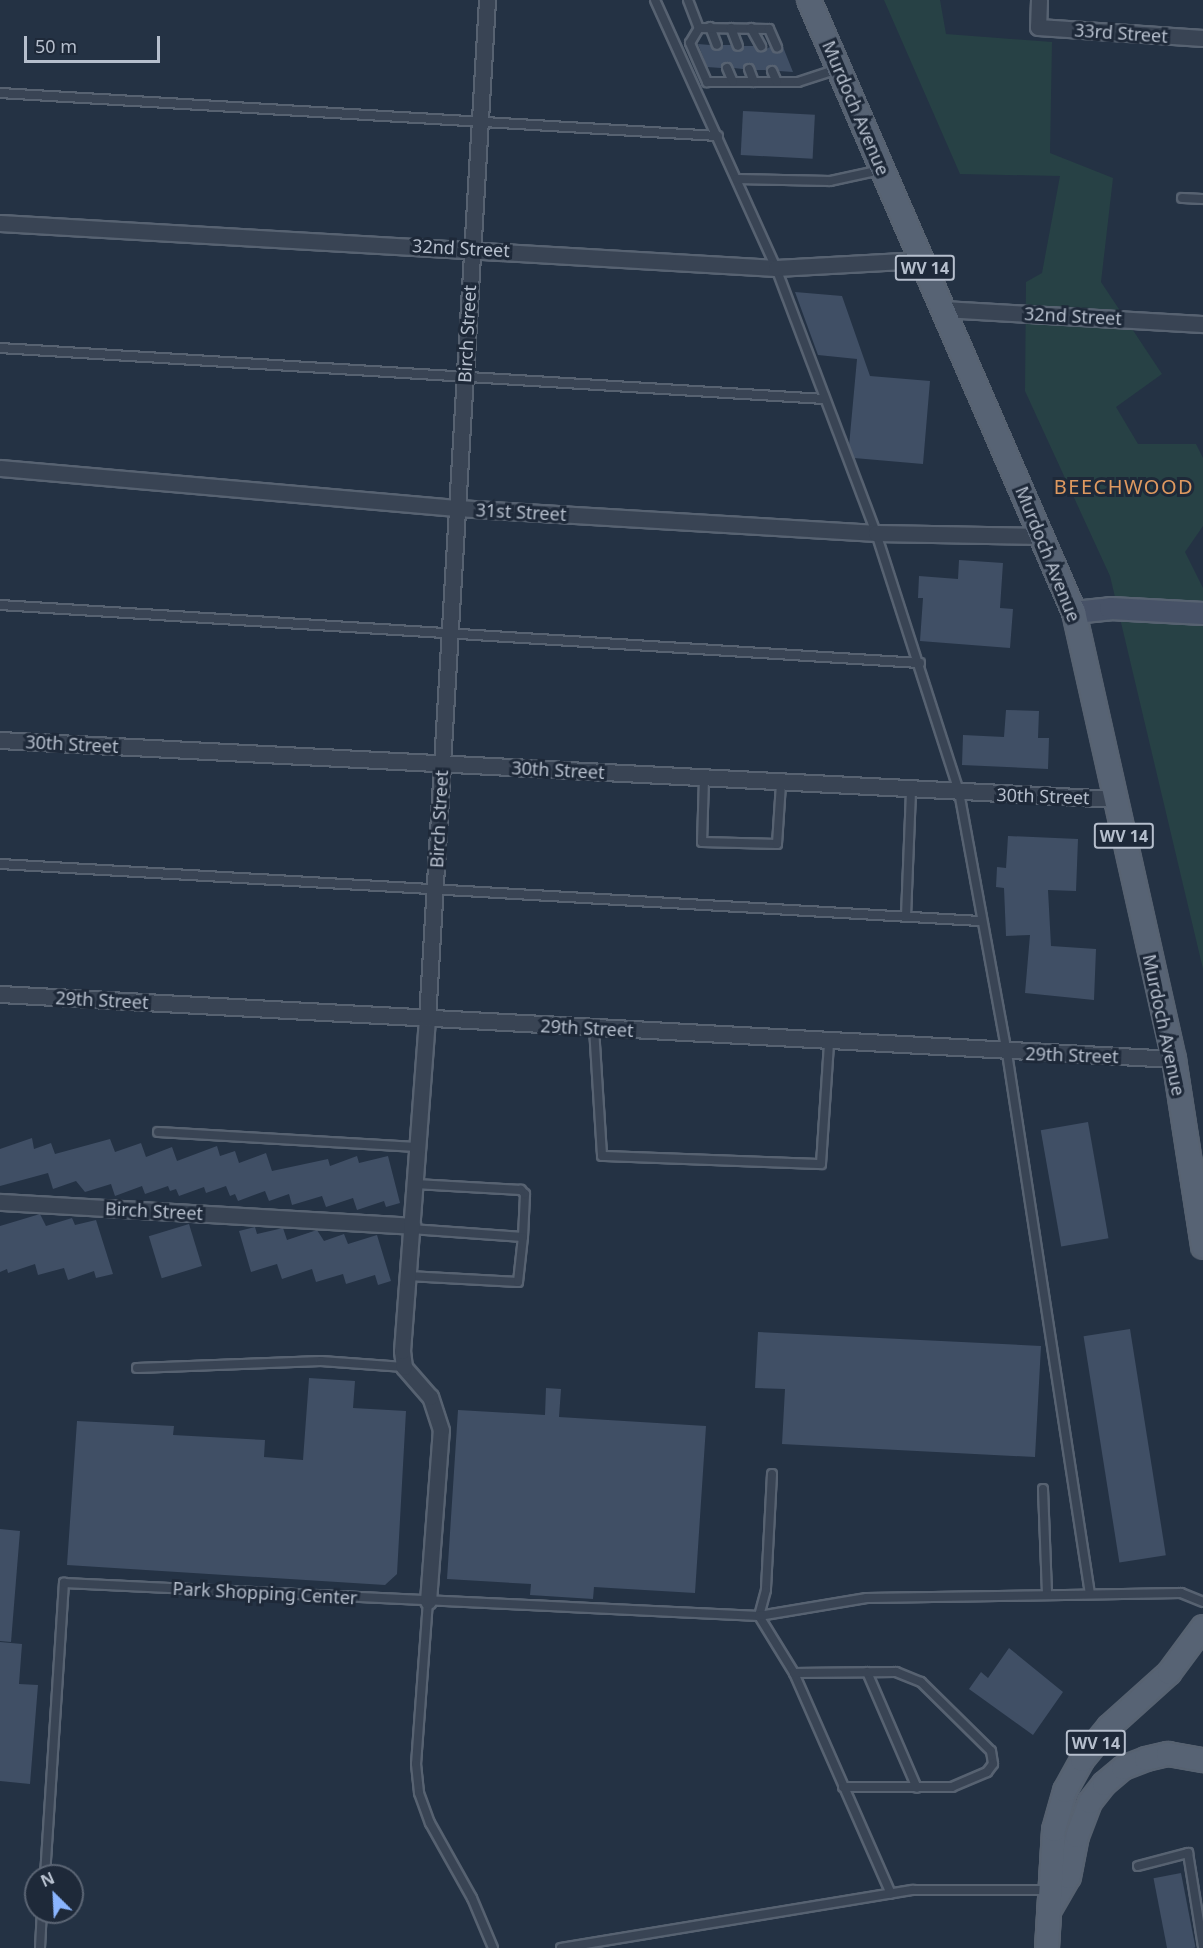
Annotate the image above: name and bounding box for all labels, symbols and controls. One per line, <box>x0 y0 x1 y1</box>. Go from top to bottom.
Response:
street label: 33rd Street <box>1074 19 1168 47</box>
scale bar <box>27 24 164 62</box>
text: 50 m <box>35 34 77 58</box>
street label: Murdoch Avenue <box>818 37 894 179</box>
street label: 32nd Street <box>412 235 510 261</box>
road number: WV 14 <box>894 255 956 281</box>
street label: Birch Street <box>454 284 480 384</box>
street label: 32nd Street <box>1024 303 1122 329</box>
district label: BEECHWOOD <box>1054 474 1194 498</box>
street label: Murdoch Avenue <box>1011 483 1085 625</box>
street label: 31st Street <box>475 499 567 525</box>
street label: 30th Street <box>25 731 119 757</box>
street label: 30th Street <box>511 757 605 783</box>
street label: Birch Street <box>426 769 452 869</box>
street label: 30th Street <box>996 784 1090 808</box>
road number: WV 14 <box>1092 823 1156 849</box>
street label: Murdoch Avenue <box>1138 952 1190 1098</box>
street label: 29th Street <box>55 987 149 1013</box>
street label: 29th Street <box>540 1015 634 1041</box>
street label: 29th Street <box>1025 1043 1119 1067</box>
street label: Birch Street <box>104 1198 204 1224</box>
street label: Park Shopping Center <box>172 1577 358 1609</box>
road number: WV 14 <box>1064 1730 1128 1756</box>
north arrow <box>24 1864 84 1924</box>
text: N <box>37 1867 58 1892</box>

